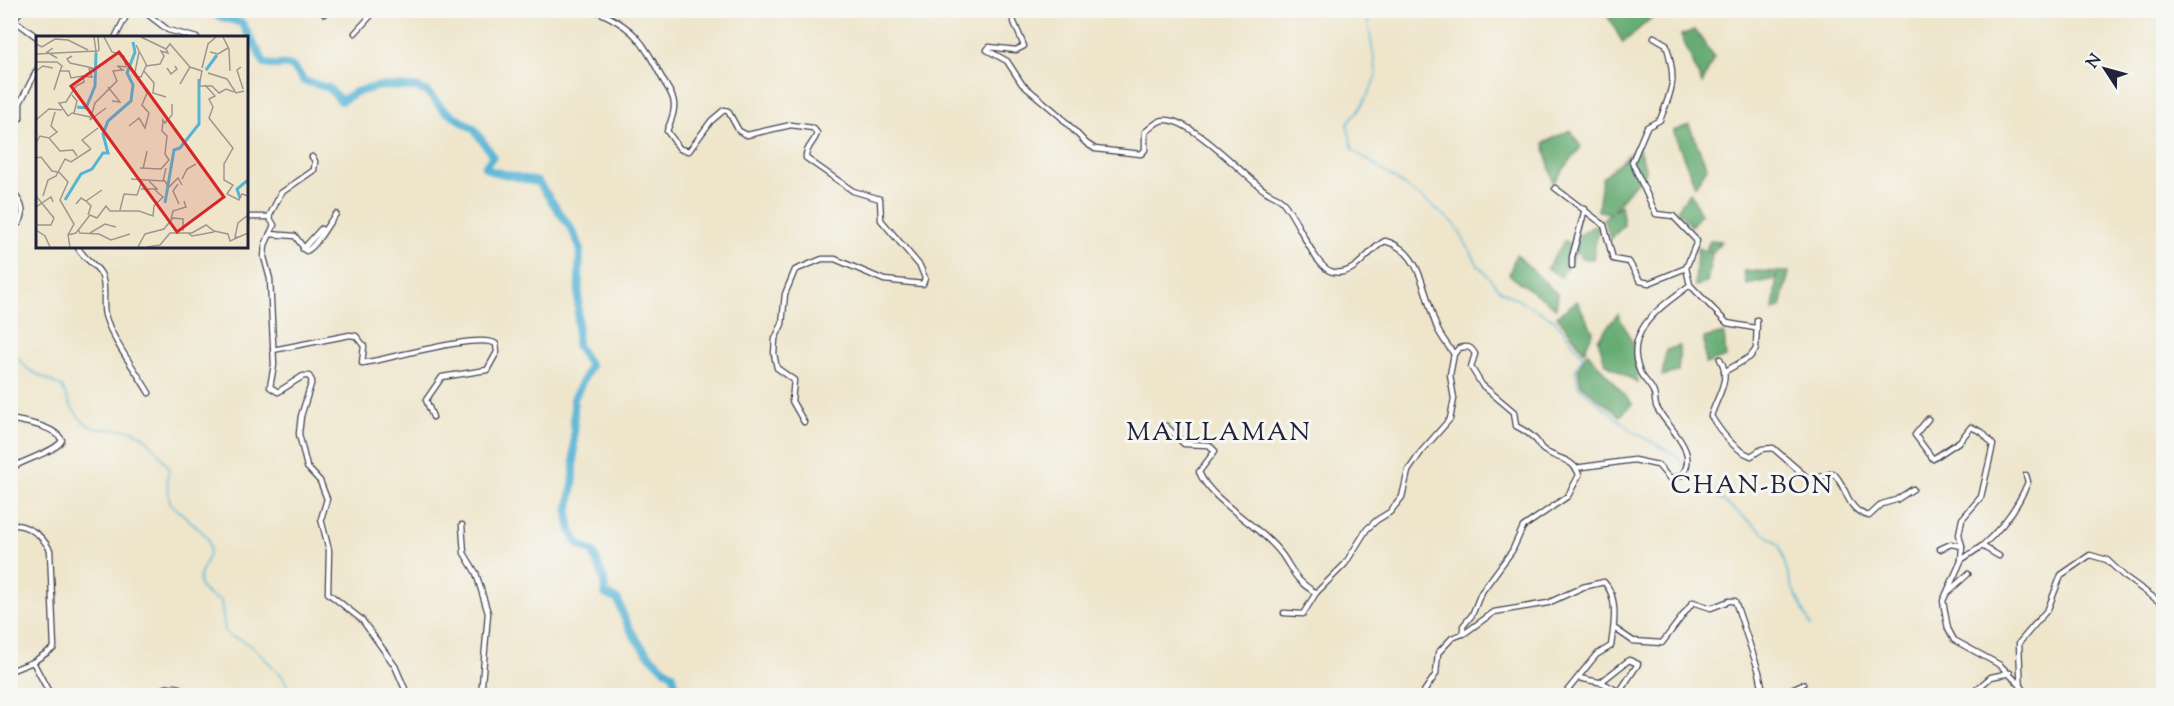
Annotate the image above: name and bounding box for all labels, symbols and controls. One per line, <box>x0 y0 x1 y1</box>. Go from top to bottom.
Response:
inset map <box>36 36 248 248</box>
north arrow <box>2075 39 2135 99</box>
text: N <box>2082 50 2108 74</box>
district label: MAILLAMAN <box>1126 415 1312 452</box>
district label: CHAN-BON <box>1671 468 1833 505</box>

